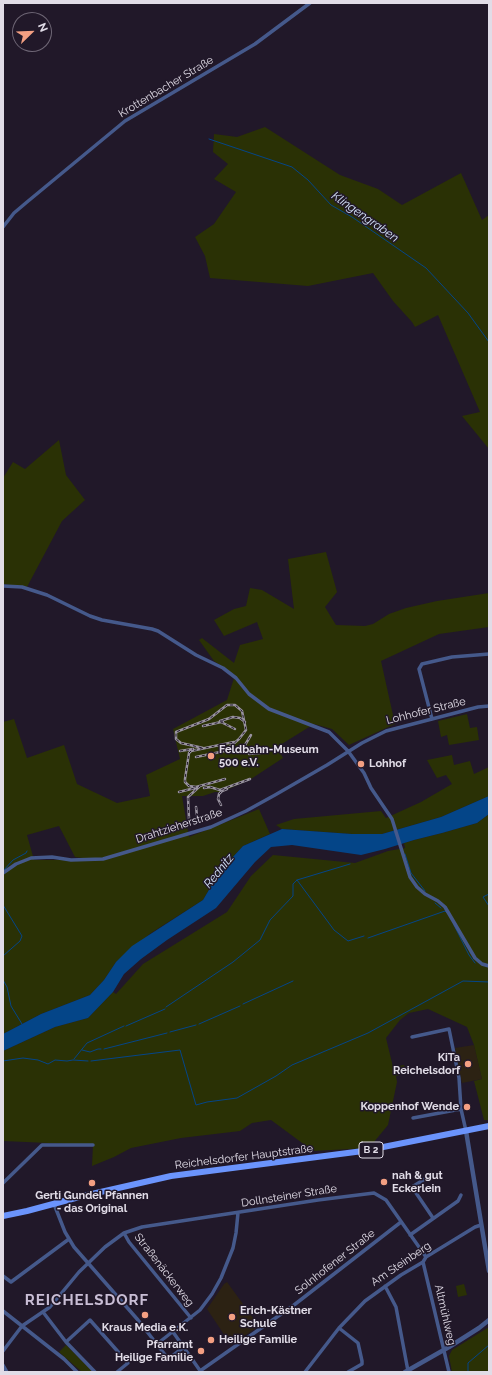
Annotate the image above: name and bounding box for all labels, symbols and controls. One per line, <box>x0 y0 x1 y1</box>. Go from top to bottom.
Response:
north arrow <box>12 12 52 52</box>
text: N <box>35 21 50 34</box>
street label: Krottenbacher Straße <box>116 53 216 121</box>
water label: Klingengraben <box>329 189 401 245</box>
street label: Lohhofer Straße <box>385 695 467 727</box>
place label: Feldbahn-Museum 500 e.V. <box>219 743 319 769</box>
marker: Feldbahn-Museum 500 e.V. <box>206 751 216 761</box>
place label: Lohhof <box>369 757 406 771</box>
marker: Lohhof <box>356 759 366 769</box>
street label: Drahtzieherstraße <box>134 806 224 846</box>
water label: Rednitz <box>201 851 237 891</box>
place label: KiTa Reichelsdorf <box>393 1051 460 1077</box>
marker: KiTa Reichelsdorf <box>463 1059 473 1069</box>
place label: Koppenhof Wende <box>360 1100 459 1114</box>
marker: Koppenhof Wende <box>462 1102 472 1112</box>
street label: Reichelsdorfer Hauptstraße <box>174 1142 314 1172</box>
road number: B 2 <box>359 1142 383 1158</box>
place label: nah & gut Eckerlein <box>392 1169 443 1195</box>
marker: nah & gut Eckerlein <box>379 1177 389 1187</box>
marker: Gerti Gundel Pfannen - das Original <box>87 1178 97 1188</box>
street label: Dollnsteiner Straße <box>240 1182 338 1210</box>
place label: Gerti Gundel Pfannen - das Original <box>35 1189 149 1215</box>
street label: Solnhofener Straße <box>293 1227 377 1297</box>
street label: Straßenäckerweg <box>131 1231 197 1309</box>
street label: Am Steinberg <box>368 1239 434 1289</box>
street label: Altmühlweg <box>432 1283 458 1347</box>
district label: REICHELSDORF <box>25 1291 149 1309</box>
place label: Erich-Kästner Schule <box>240 1304 312 1330</box>
marker: Kraus Media e.K. <box>140 1310 150 1320</box>
marker: Erich-Kästner Schule <box>227 1312 237 1322</box>
place label: Kraus Media e.K. <box>102 1321 188 1335</box>
place label: Heilige Familie <box>219 1333 297 1347</box>
marker: Heilige Familie <box>206 1335 216 1345</box>
place label: Pfarramt Heilige Familie <box>115 1338 193 1364</box>
marker: Pfarramt Heilige Familie <box>196 1346 206 1356</box>

